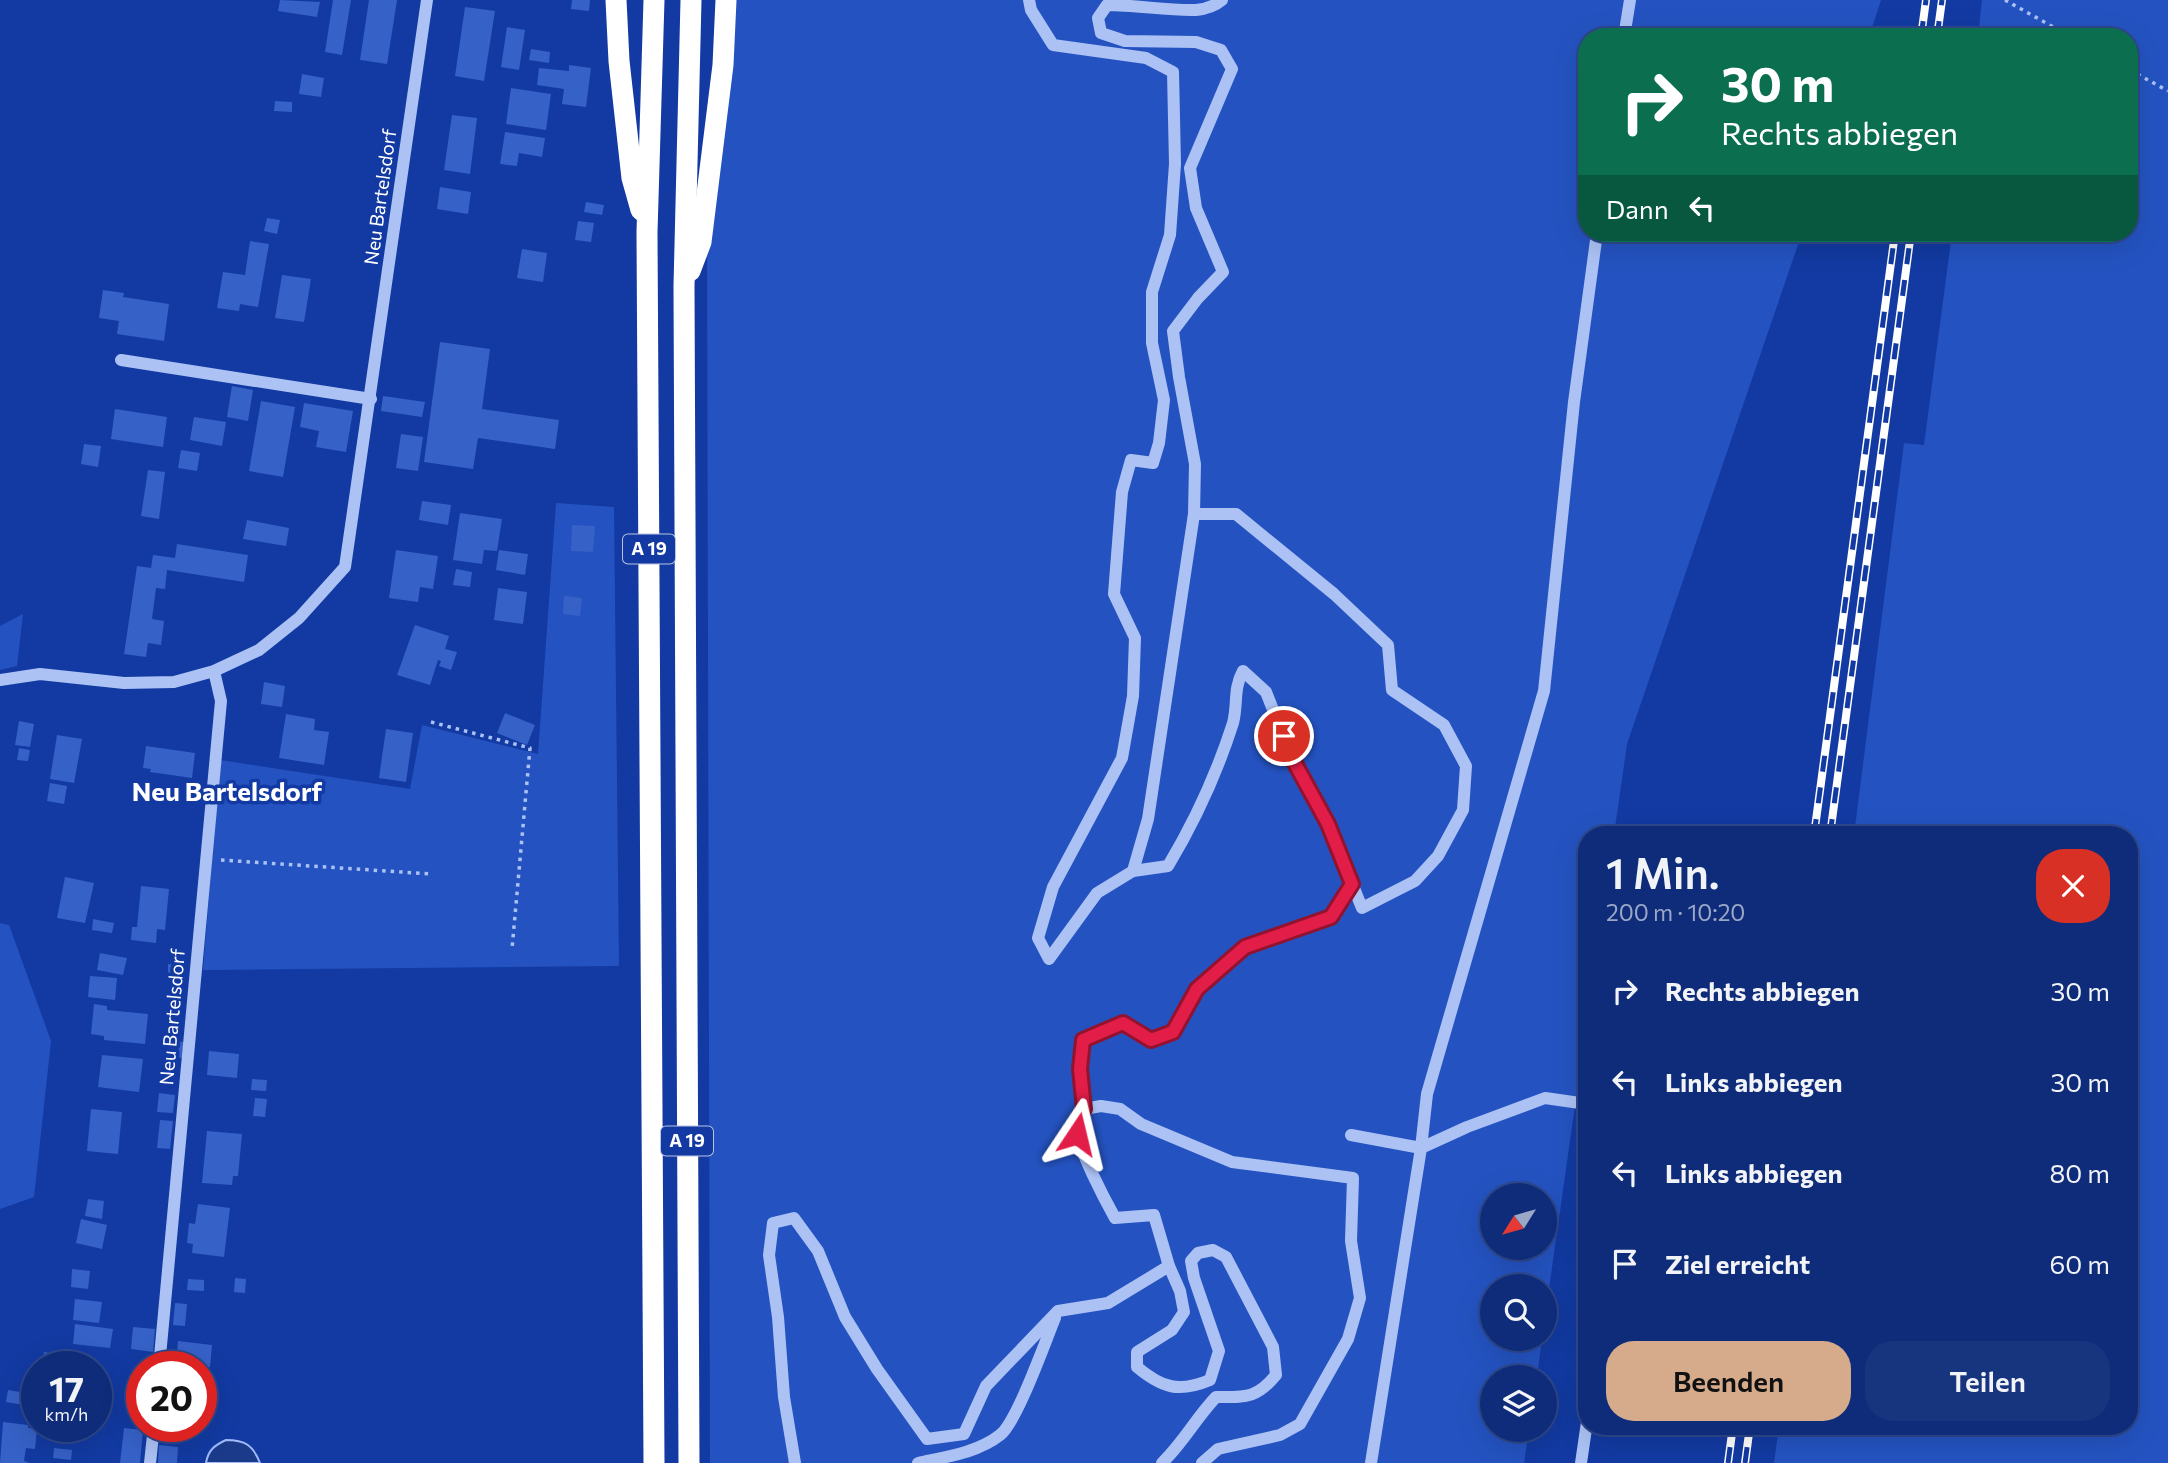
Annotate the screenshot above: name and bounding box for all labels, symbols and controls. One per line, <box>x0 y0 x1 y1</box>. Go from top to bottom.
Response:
text: 30 m <box>1721 52 1834 112</box>
icon: right <box>1606 56 1697 147</box>
text: Rechts abbiegen <box>1721 112 1958 152</box>
street label: Neu Bartelsdorf <box>359 127 400 266</box>
icon: left <box>1683 189 1721 227</box>
text: Dann <box>1606 193 1669 224</box>
road number: A 19 <box>623 534 675 564</box>
pin <box>1254 706 1314 766</box>
icon: arrive <box>1265 717 1303 755</box>
district label: Neu Bartelsdorf <box>132 775 323 806</box>
text: 1 Min. <box>1606 846 1719 898</box>
button: close <box>2036 849 2110 923</box>
text: 200 m · 10:20 <box>1606 898 1745 926</box>
street label: Neu Bartelsdorf <box>154 947 189 1086</box>
icon: right <box>1606 972 1644 1010</box>
text: Rechts abbiegen <box>1665 975 1860 1006</box>
text: 30 m <box>2051 975 2110 1006</box>
icon: left <box>1606 1063 1644 1101</box>
text: Links abbiegen <box>1665 1066 1843 1097</box>
text: 30 m <box>2051 1066 2110 1097</box>
position arrow <box>1040 1097 1114 1171</box>
road number: A 19 <box>661 1126 713 1156</box>
icon: left <box>1606 1154 1644 1192</box>
text: Links abbiegen <box>1665 1157 1843 1188</box>
text: 80 m <box>2050 1157 2110 1188</box>
north arrow <box>1480 1183 1558 1260</box>
map controls <box>1480 1183 1557 1442</box>
icon: arrive <box>1606 1245 1644 1283</box>
text: Ziel erreicht <box>1665 1248 1810 1279</box>
text: 60 m <box>2050 1248 2110 1279</box>
button: search <box>1480 1274 1557 1351</box>
button: Beenden <box>1606 1341 1851 1421</box>
button: Teilen <box>1865 1341 2110 1421</box>
speed limit sign: 20 <box>126 1351 217 1442</box>
button: layers <box>1480 1365 1557 1442</box>
text: 17 <box>49 1366 84 1409</box>
text: km/h <box>45 1403 88 1425</box>

